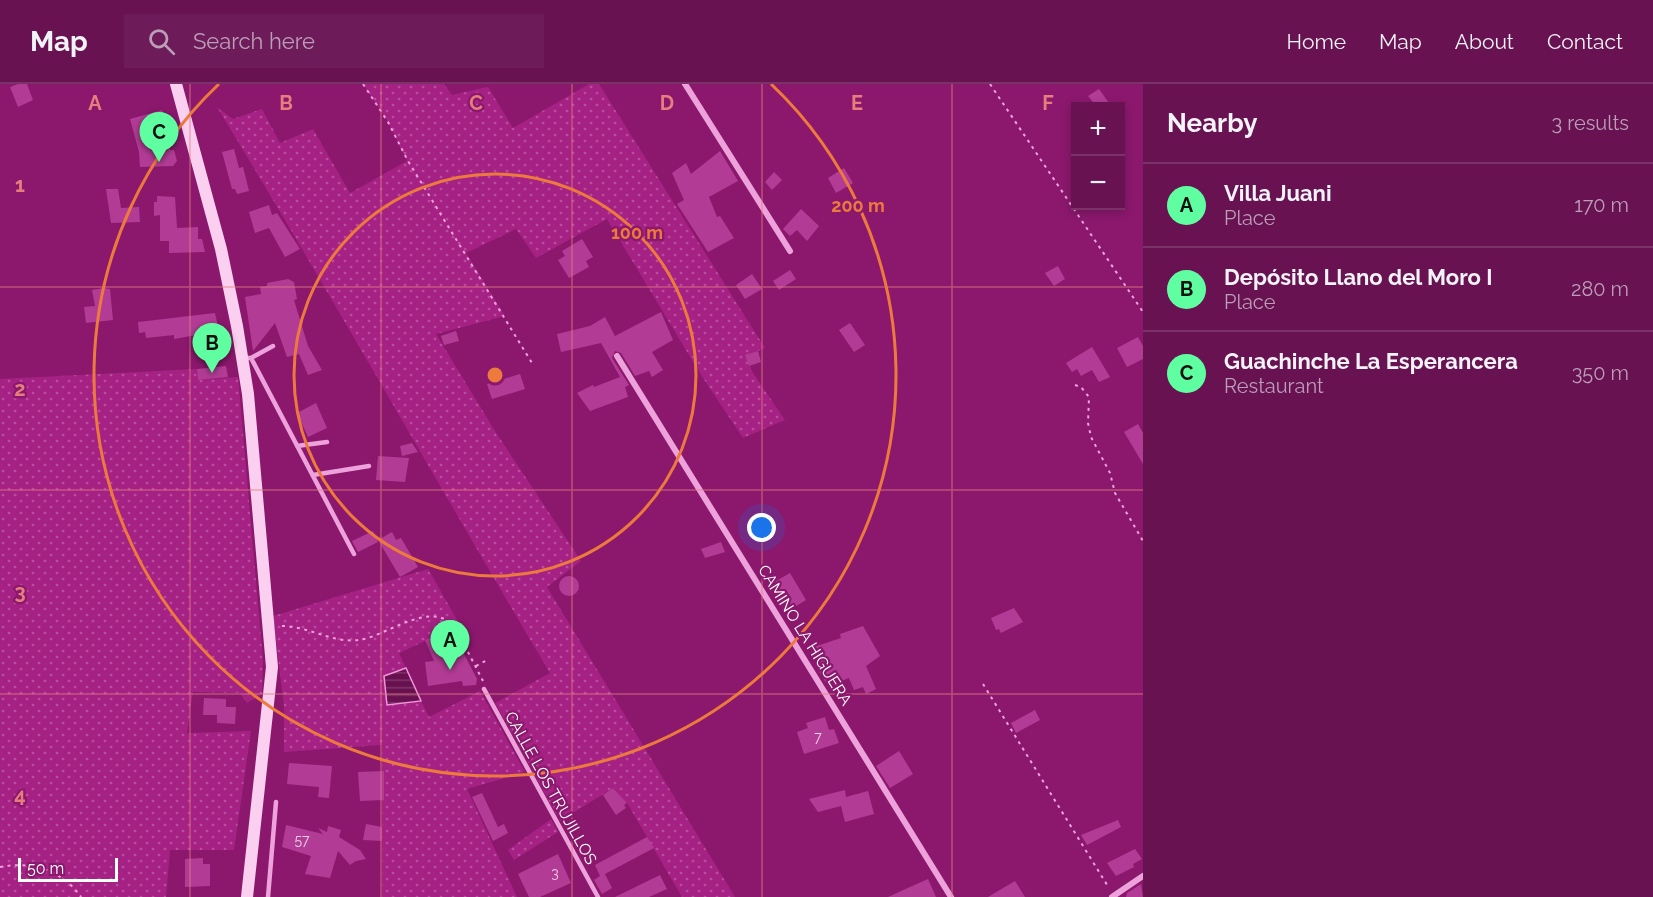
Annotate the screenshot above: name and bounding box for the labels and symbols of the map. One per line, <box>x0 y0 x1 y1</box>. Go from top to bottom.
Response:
text: A <box>88 91 102 115</box>
text: B <box>279 91 293 115</box>
text: C <box>469 91 483 115</box>
text: D <box>660 91 674 115</box>
text: E <box>851 91 863 115</box>
text: F <box>1042 91 1054 115</box>
pin: C <box>140 112 178 162</box>
text: 1 <box>15 173 25 197</box>
text: 200 m <box>831 195 885 216</box>
text: 100 m <box>611 222 663 243</box>
pin: B <box>192 324 232 373</box>
centre of rings <box>485 365 505 385</box>
text: 2 <box>14 377 26 401</box>
your location <box>747 513 776 542</box>
street label: CAMINO LA HIGUERA <box>754 561 856 709</box>
text: 3 <box>14 580 26 604</box>
pin: A <box>430 620 470 670</box>
street label: CALLE LOS TRUJILLOS <box>501 708 601 868</box>
house number: 7 <box>814 729 822 745</box>
text: 4 <box>14 783 26 807</box>
house number: 57 <box>294 832 310 848</box>
scale bar <box>18 855 118 882</box>
house number: 3 <box>551 865 559 881</box>

